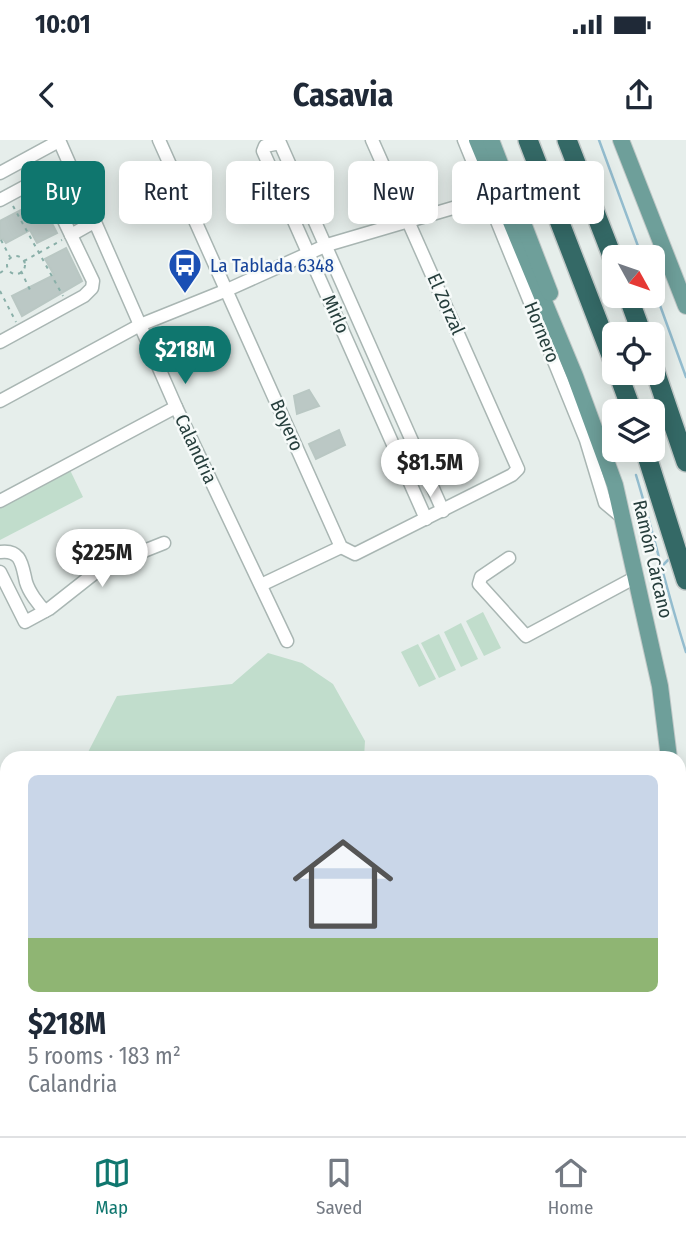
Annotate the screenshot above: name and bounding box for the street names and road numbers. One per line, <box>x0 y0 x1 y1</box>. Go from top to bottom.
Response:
street label: El Zorzal <box>422 270 470 338</box>
street label: Mirlo <box>317 291 355 337</box>
street label: Hornero <box>519 298 565 366</box>
street label: Boyero <box>265 396 309 454</box>
street label: Calandria <box>170 411 222 487</box>
street label: Ramón Cárcano <box>628 498 678 620</box>

